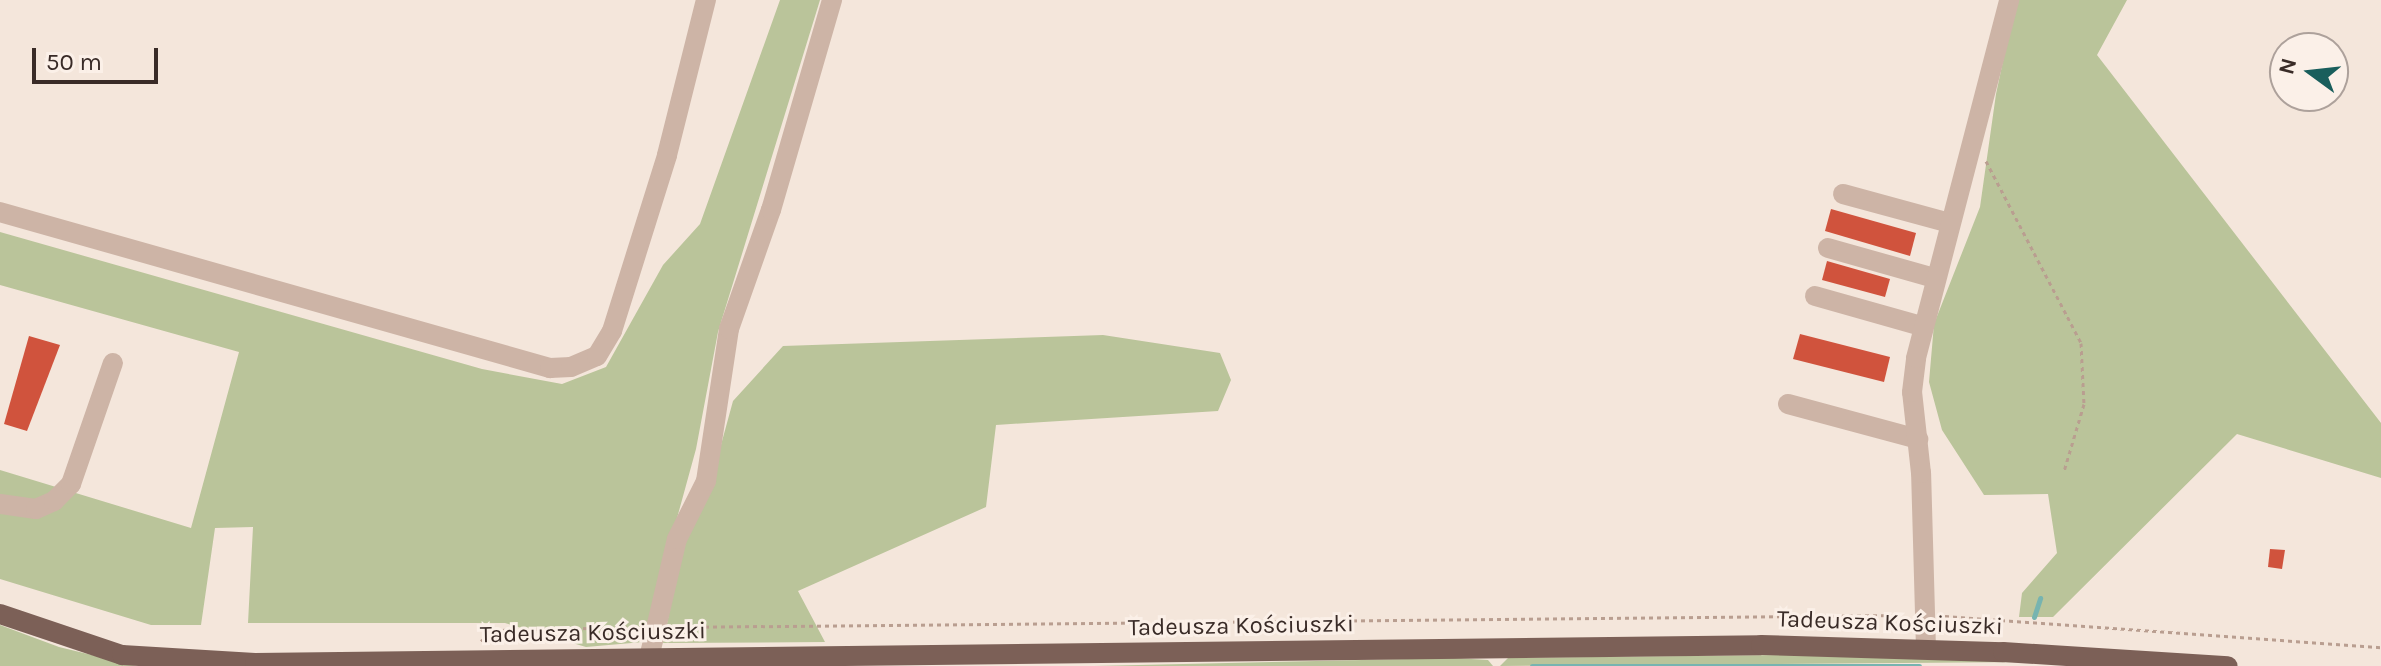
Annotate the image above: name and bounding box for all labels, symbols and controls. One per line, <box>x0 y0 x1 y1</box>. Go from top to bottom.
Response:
scale bar <box>36 32 162 82</box>
north arrow <box>2269 32 2349 112</box>
text: 50 m <box>46 48 102 76</box>
text: N <box>2273 55 2302 77</box>
street label: Tadeusza Kościuszki <box>1776 605 2004 641</box>
street label: Tadeusza Kościuszki <box>1128 610 1354 642</box>
street label: Tadeusza Kościuszki <box>480 617 706 649</box>

